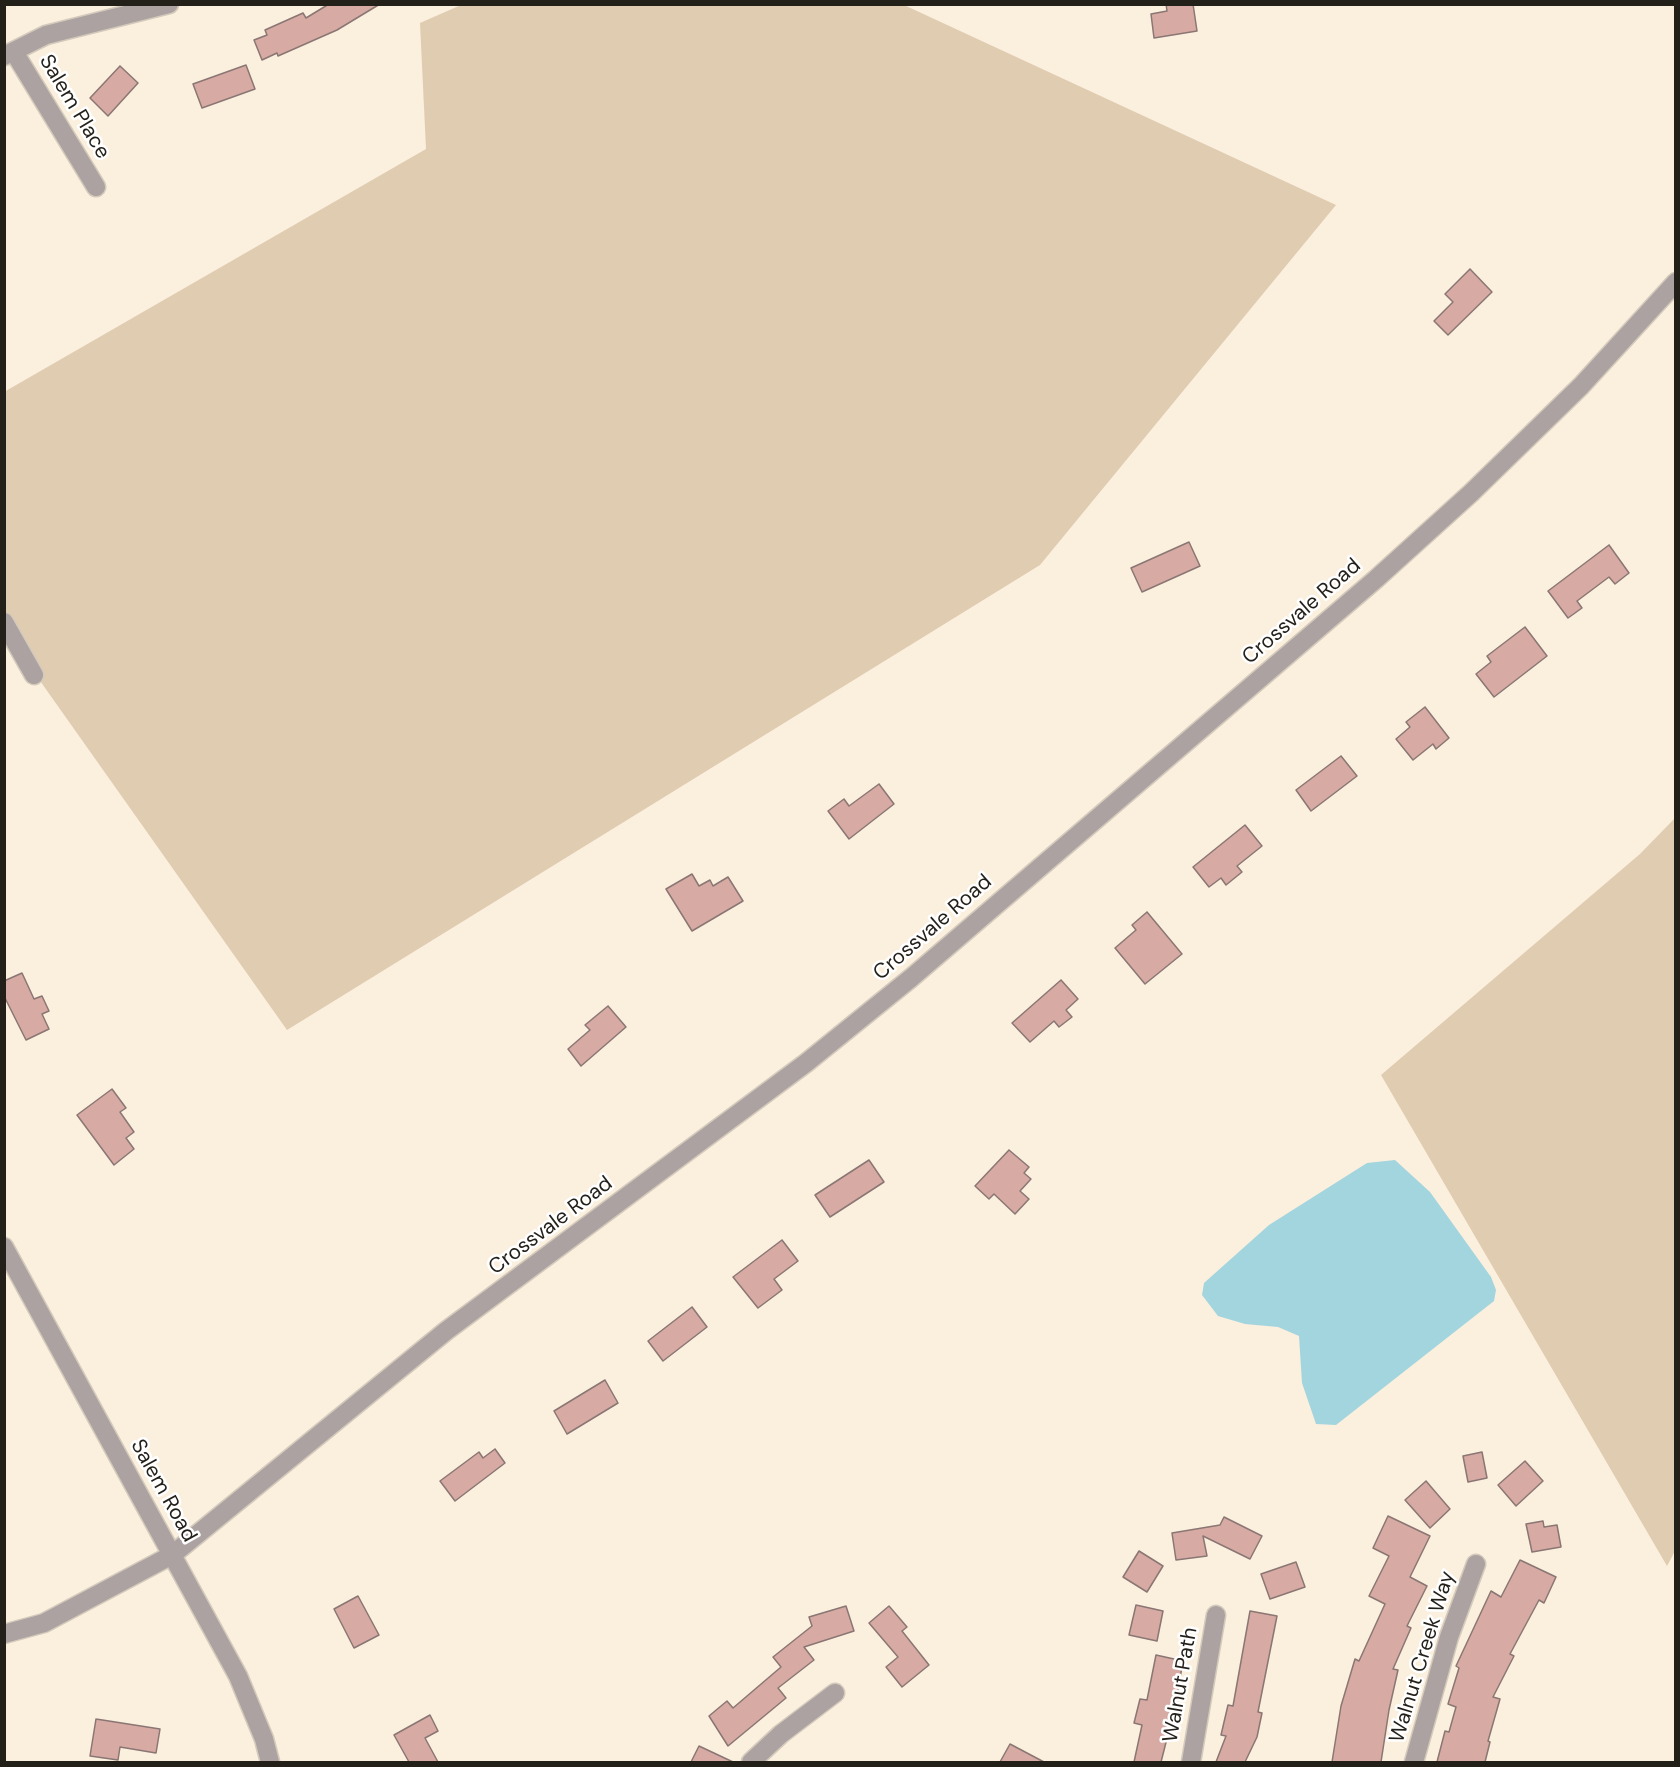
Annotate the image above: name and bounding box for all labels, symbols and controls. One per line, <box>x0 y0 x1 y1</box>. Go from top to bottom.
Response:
street label: Salem Place <box>33 50 115 164</box>
street label: Crossvale Road <box>1238 554 1366 670</box>
street label: Crossvale Road <box>869 870 997 986</box>
street label: Crossvale Road <box>484 1171 618 1281</box>
street label: Salem Road <box>124 1435 202 1547</box>
street label: Walnut Creek Way <box>1385 1568 1461 1746</box>
street label: Walnut Path <box>1158 1625 1204 1745</box>

